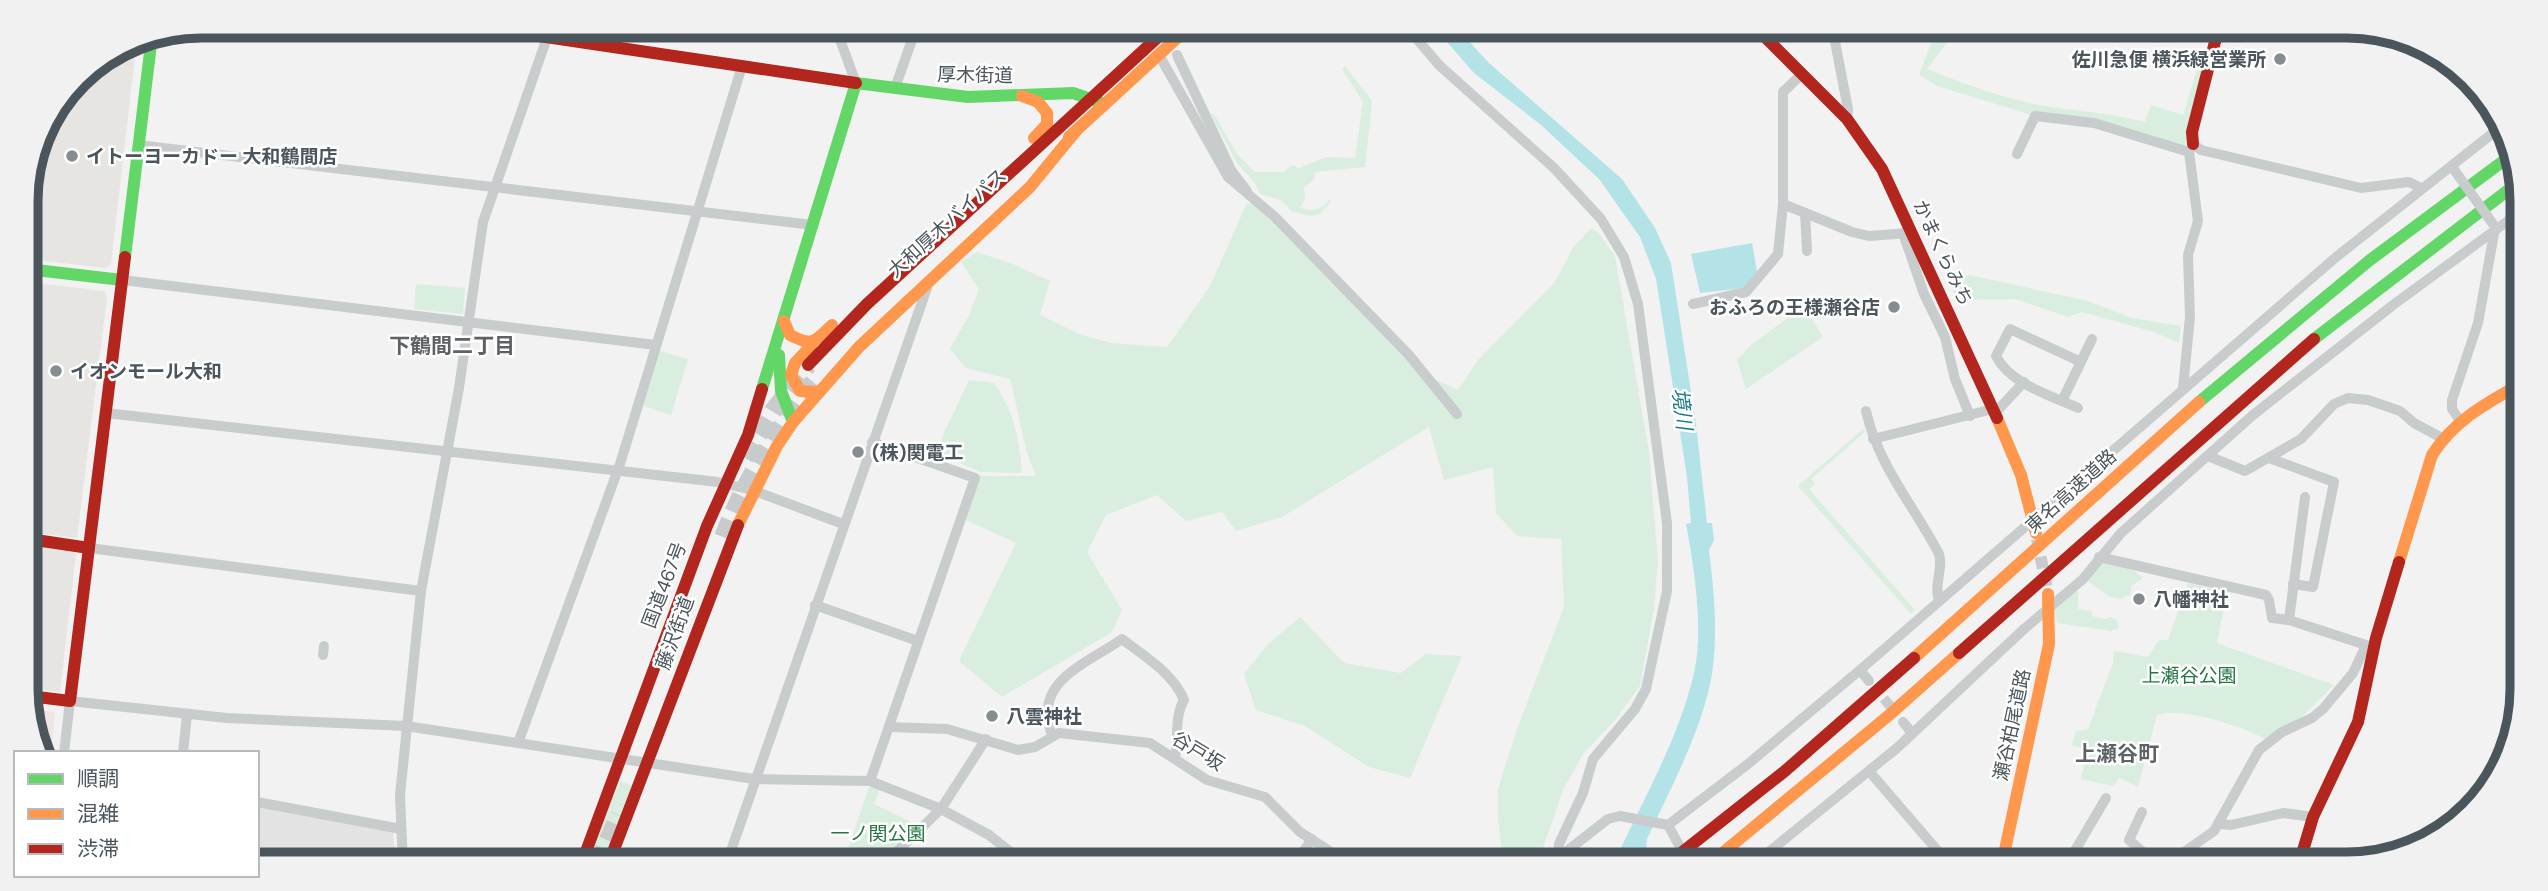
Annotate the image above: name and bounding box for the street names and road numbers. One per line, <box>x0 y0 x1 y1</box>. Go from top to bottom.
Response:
street label: 厚木街道 <box>937 62 1013 88</box>
street label: 大和厚木バイパス <box>882 163 1012 283</box>
street label: かまくらみち <box>1908 196 1978 310</box>
street label: 東名高速道路 <box>2020 444 2122 538</box>
street label: 国道467号 <box>636 538 692 632</box>
street label: 藤沢街道 <box>650 593 700 673</box>
street label: 瀬谷柏尾道路 <box>1988 667 2036 783</box>
street label: 谷戸坂 <box>1167 726 1229 776</box>

